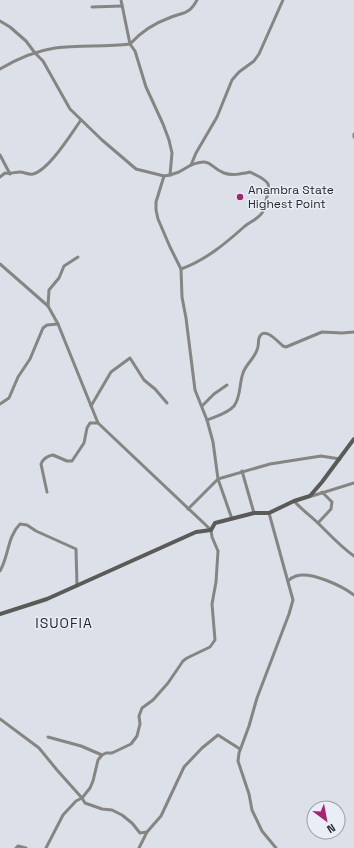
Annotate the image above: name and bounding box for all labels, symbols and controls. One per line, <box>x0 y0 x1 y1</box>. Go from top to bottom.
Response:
place label: Anambra State Highest Point <box>248 182 334 212</box>
marker: Anambra State Highest Point <box>235 192 245 202</box>
district label: ISUOFIA <box>35 614 93 632</box>
north arrow <box>306 800 346 840</box>
text: N <box>324 821 338 836</box>

